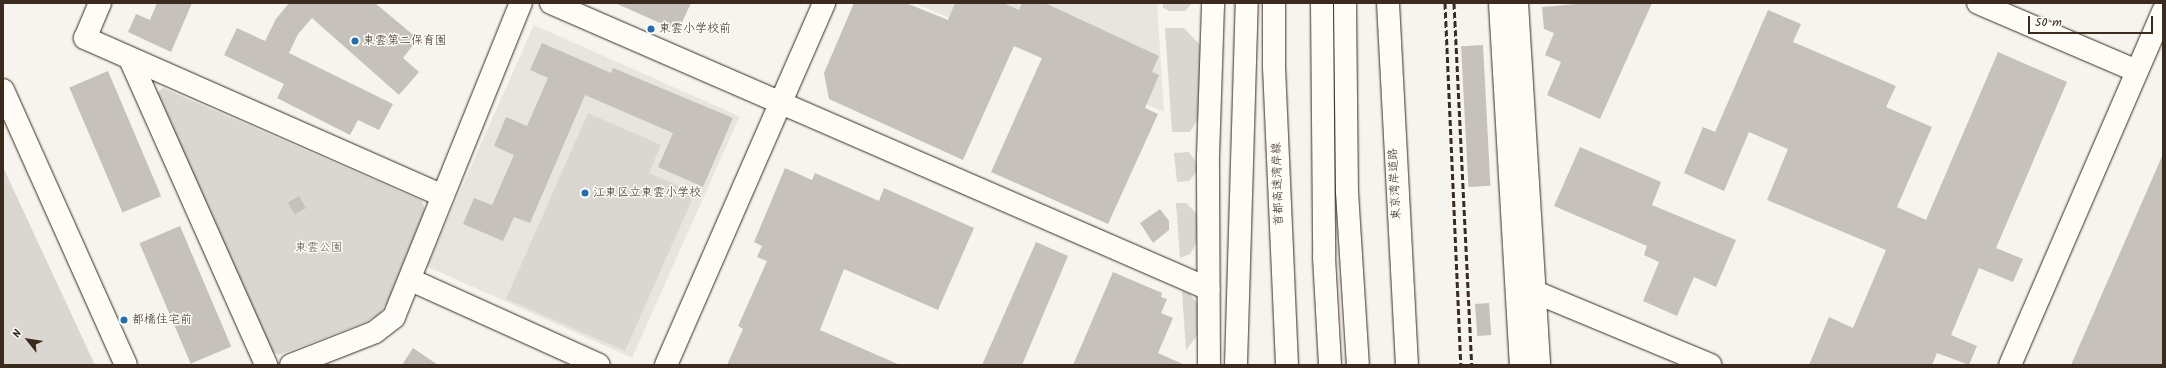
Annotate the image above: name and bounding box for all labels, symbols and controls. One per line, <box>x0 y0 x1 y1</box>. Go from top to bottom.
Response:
scale bar <box>2030 8 2155 34</box>
text: 50 m <box>2035 13 2062 32</box>
place label: 東雲小学校前 <box>659 22 731 36</box>
marker: 東雲小学校前 <box>646 24 656 34</box>
place label: 東雲第二保育園 <box>363 34 447 48</box>
marker: 東雲第二保育園 <box>350 36 360 46</box>
street label: 首都高速湾岸線 <box>1269 142 1287 226</box>
street label: 東京湾岸道路 <box>1386 148 1404 220</box>
place label: 江東区立東雲小学校 <box>593 186 701 200</box>
marker: 江東区立東雲小学校 <box>580 188 590 198</box>
park label: 東雲公園 <box>295 241 343 255</box>
place label: 都橋住宅前 <box>132 313 192 327</box>
marker: 都橋住宅前 <box>119 315 129 325</box>
north arrow <box>8 320 48 360</box>
text: N <box>8 326 27 342</box>

